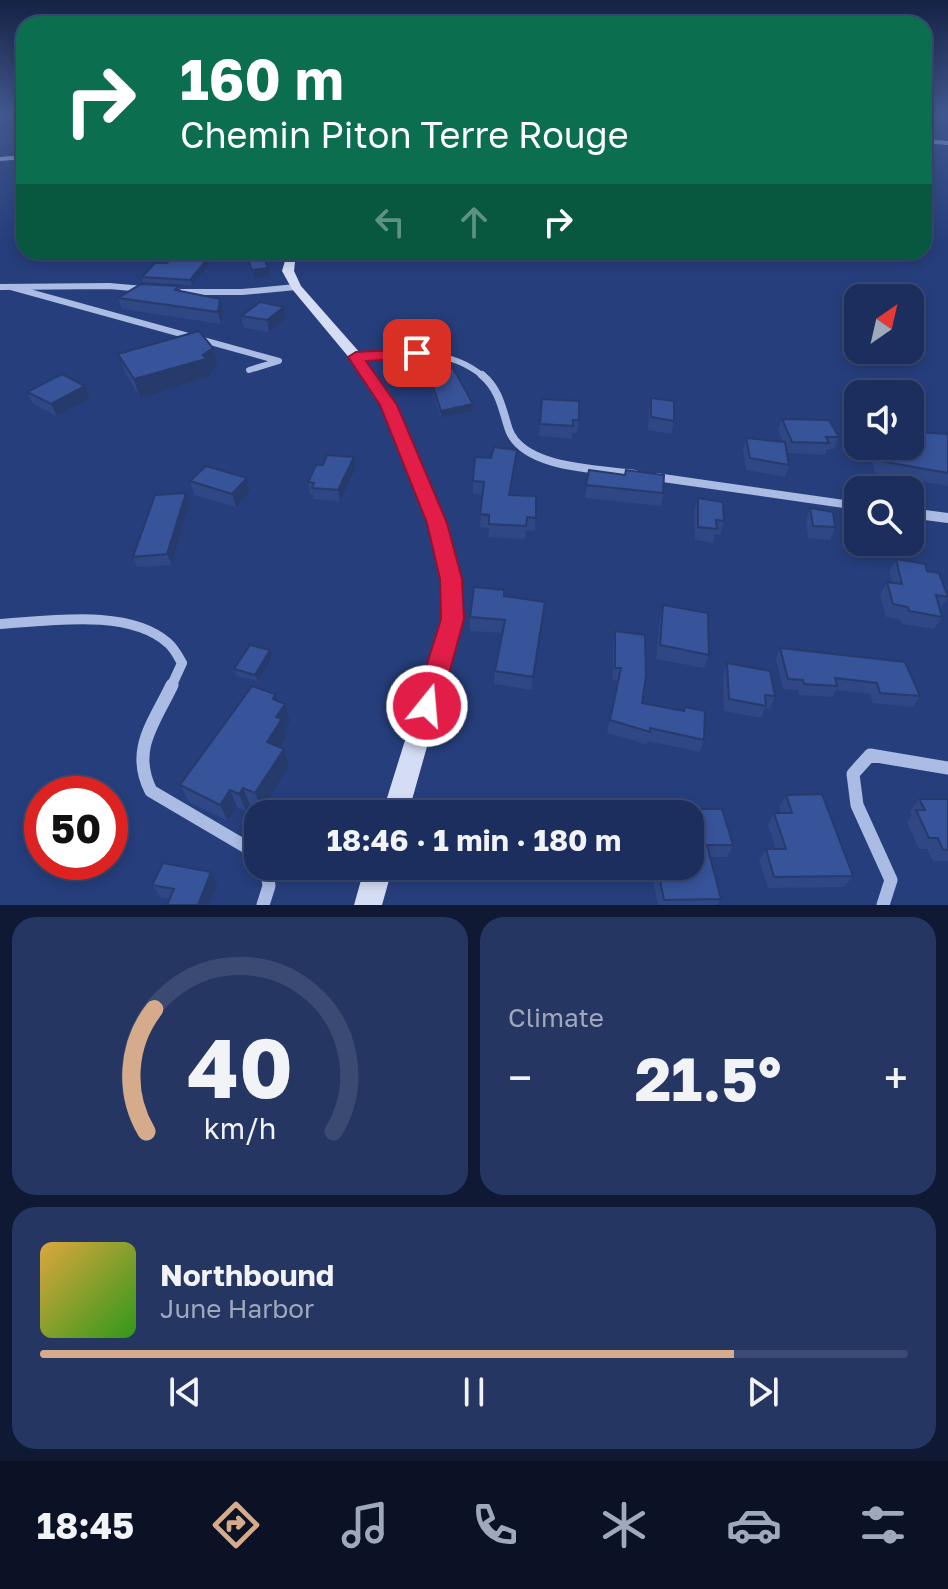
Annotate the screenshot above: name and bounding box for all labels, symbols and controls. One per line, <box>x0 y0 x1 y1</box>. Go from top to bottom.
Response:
text: 160 m <box>180 45 344 112</box>
icon: right <box>48 48 152 152</box>
text: Chemin Piton Terre Rouge <box>180 113 629 156</box>
icon: left <box>368 200 412 244</box>
icon: ahead <box>452 200 496 244</box>
icon: right <box>536 200 580 244</box>
north arrow <box>844 284 924 364</box>
map controls <box>844 284 924 556</box>
pin <box>383 319 451 387</box>
icon: arrive <box>395 331 439 375</box>
button: sound <box>844 380 924 460</box>
button: search <box>844 476 924 556</box>
position arrow <box>385 664 469 748</box>
speed limit sign: 50 <box>24 776 128 880</box>
text: 18:46 · 1 min · 180 m <box>327 822 621 858</box>
text: Climate <box>508 1002 604 1033</box>
text: 40 <box>187 1016 293 1116</box>
text: 21.5° <box>635 1042 781 1114</box>
text: − <box>508 1051 532 1104</box>
text: + <box>884 1051 908 1104</box>
text: km/h <box>204 1111 276 1145</box>
text: Northbound <box>160 1257 334 1293</box>
text: June Harbor <box>160 1293 314 1324</box>
icon: previous <box>163 1370 207 1414</box>
icon: pause <box>452 1370 496 1414</box>
icon: next <box>741 1370 785 1414</box>
icon: directions <box>208 1497 264 1553</box>
icon: music <box>337 1497 393 1553</box>
icon: phone <box>467 1497 523 1553</box>
icon: climate <box>596 1497 652 1553</box>
icon: car <box>726 1497 782 1553</box>
icon: filters <box>855 1497 911 1553</box>
text: 18:45 <box>37 1504 134 1547</box>

